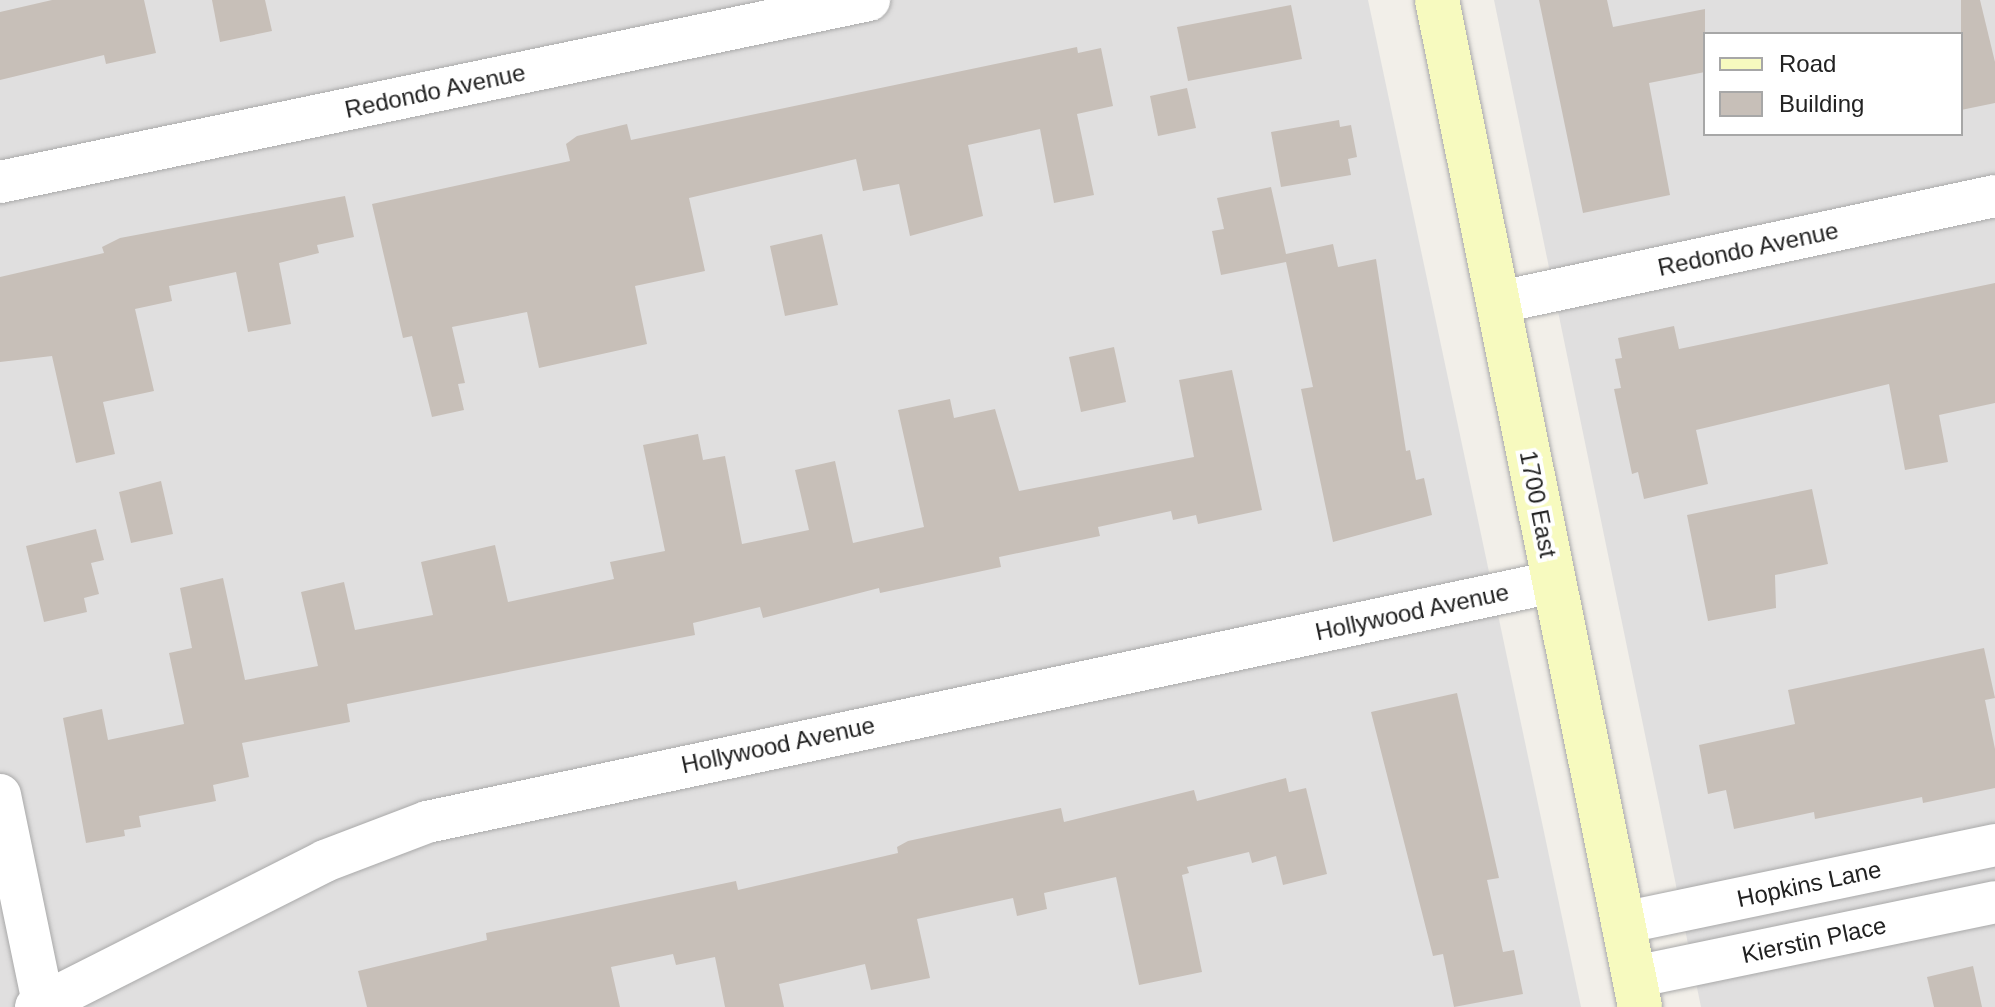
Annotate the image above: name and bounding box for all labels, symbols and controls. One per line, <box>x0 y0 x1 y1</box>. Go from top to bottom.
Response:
legend <box>1703 32 1963 136</box>
text: Road <box>1779 50 1836 77</box>
street label: Redondo Avenue <box>342 58 528 124</box>
text: Building <box>1779 90 1864 117</box>
street label: Redondo Avenue <box>1655 216 1841 282</box>
street label: 1700 East <box>1514 448 1562 560</box>
street label: Hollywood Avenue <box>1312 577 1512 647</box>
street label: Hollywood Avenue <box>678 710 878 780</box>
street label: Hopkins Lane <box>1734 855 1884 913</box>
street label: Kierstin Place <box>1739 911 1889 969</box>

